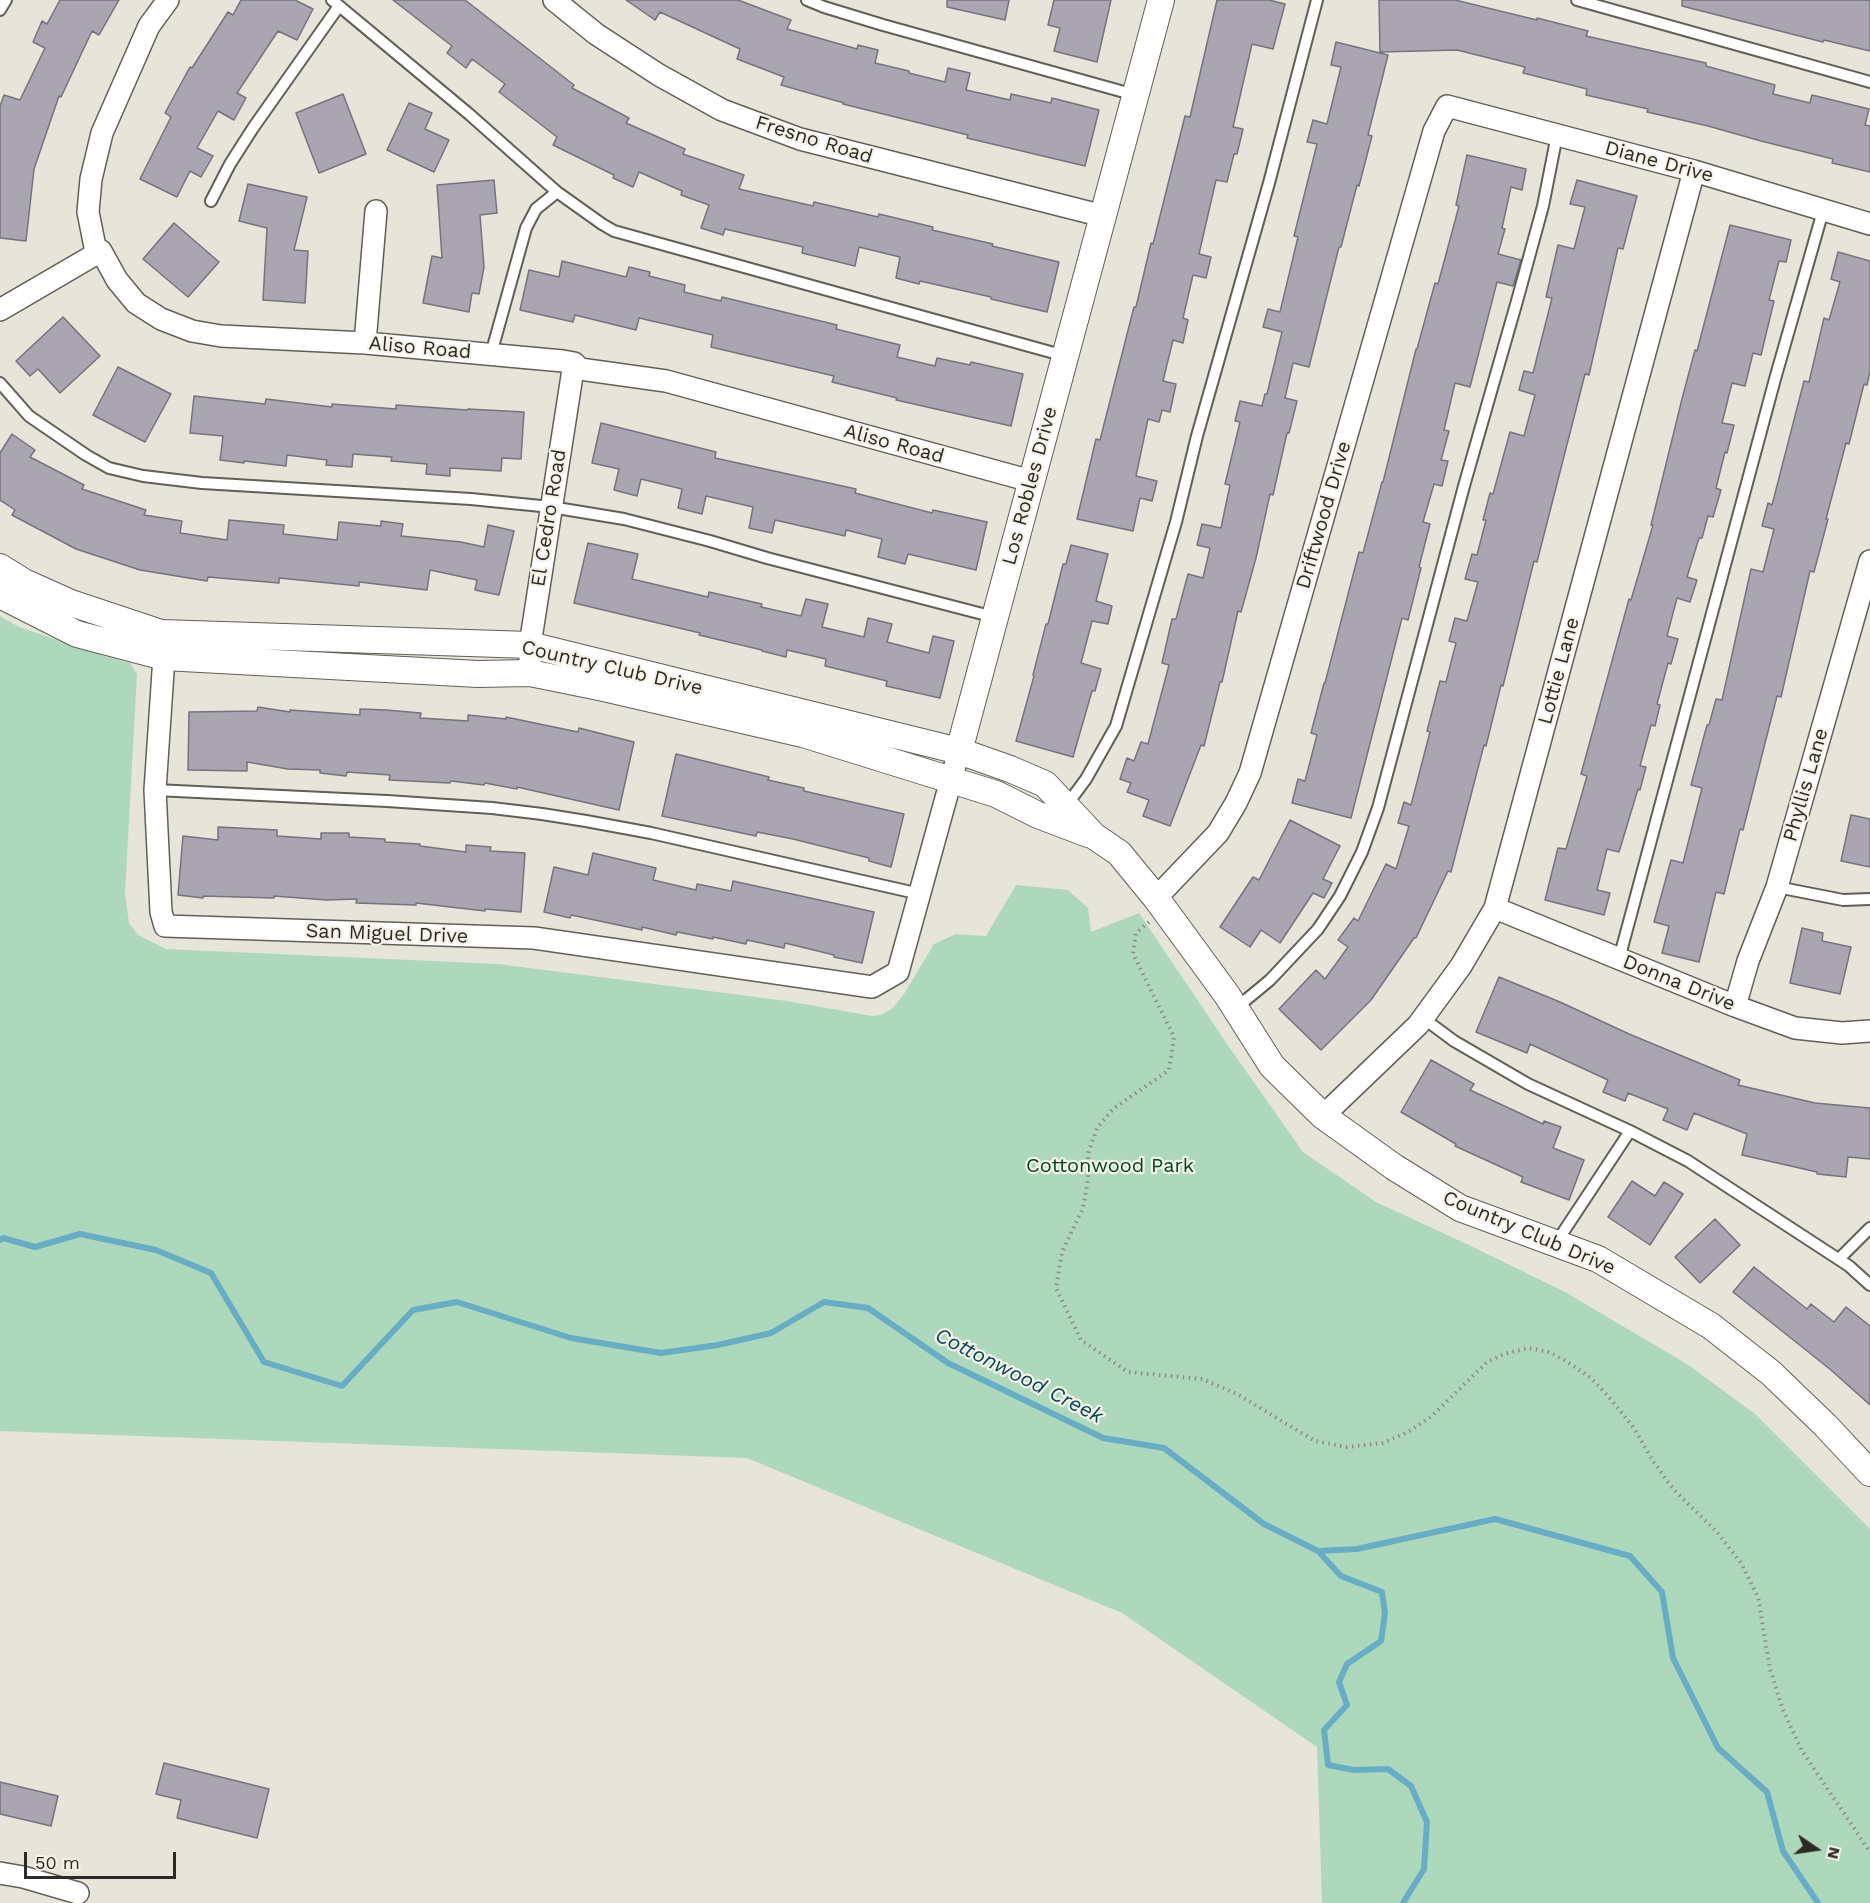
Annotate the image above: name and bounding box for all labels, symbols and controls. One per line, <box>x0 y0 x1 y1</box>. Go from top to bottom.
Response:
street label: Fresno Road <box>752 111 876 169</box>
street label: Diane Drive <box>1602 136 1716 188</box>
street label: Aliso Road <box>368 332 472 364</box>
street label: Los Robles Drive <box>997 404 1063 568</box>
street label: Aliso Road <box>841 419 947 469</box>
street label: Driftwood Drive <box>1291 438 1357 592</box>
street label: El Cedro Road <box>526 447 572 589</box>
street label: Lottie Lane <box>1533 615 1585 727</box>
street label: Country Club Drive <box>519 635 705 701</box>
street label: Phyllis Lane <box>1778 726 1834 844</box>
street label: San Miguel Drive <box>305 919 469 949</box>
street label: Donna Drive <box>1619 950 1739 1016</box>
park label: Cottonwood Park <box>1026 1154 1194 1178</box>
street label: Country Club Drive <box>1439 1186 1619 1280</box>
water label: Cottonwood Creek <box>931 1323 1107 1429</box>
north arrow <box>1786 1819 1846 1879</box>
scale bar <box>27 1840 178 1878</box>
text: N <box>1823 1845 1845 1861</box>
text: 50 m <box>35 1852 80 1873</box>

